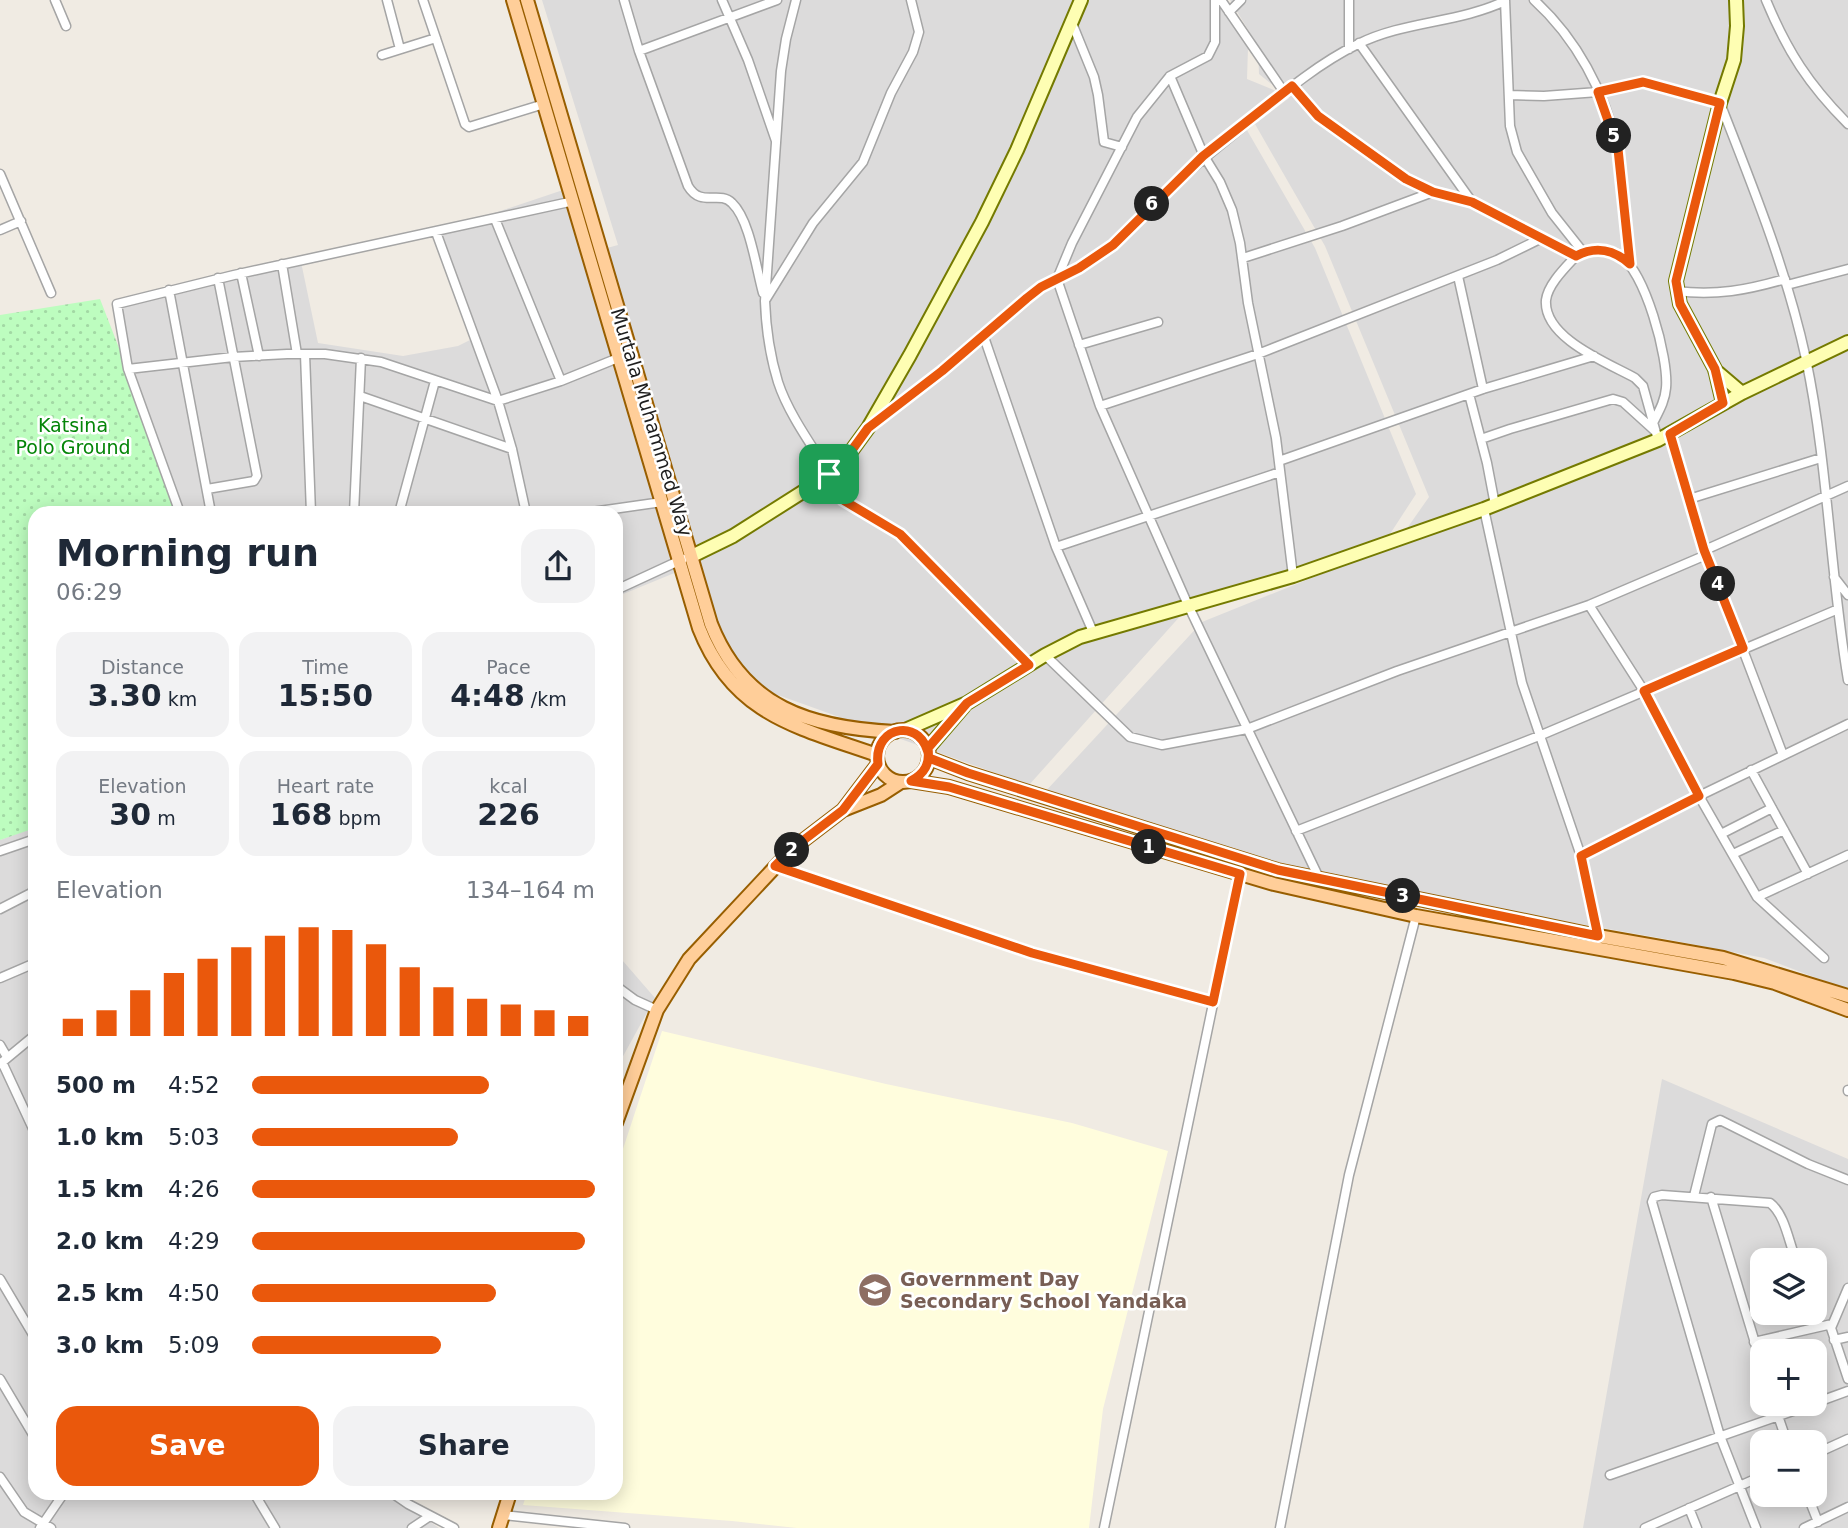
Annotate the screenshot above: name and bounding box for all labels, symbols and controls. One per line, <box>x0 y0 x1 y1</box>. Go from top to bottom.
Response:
pin: 5 <box>1596 118 1632 154</box>
text: 5 <box>1607 124 1620 146</box>
pin: 6 <box>1134 186 1170 222</box>
text: 6 <box>1145 192 1158 214</box>
street label: Murtala Muhammed Way <box>607 305 697 539</box>
park label: Katsina Polo Ground <box>15 414 131 458</box>
pin <box>799 444 859 504</box>
icon: arrive <box>810 455 848 493</box>
button: share <box>521 529 595 603</box>
text: Morning run <box>56 531 319 575</box>
pin: 4 <box>1700 566 1736 602</box>
text: 4 <box>1711 572 1724 594</box>
text: 06:29 <box>56 579 122 605</box>
text: Distance <box>101 656 184 678</box>
text: Time <box>302 656 349 678</box>
text: Pace <box>486 656 531 678</box>
text: 3.30 <box>88 678 162 713</box>
text: 15:50 <box>278 678 373 713</box>
text: 4:48 <box>450 678 525 713</box>
text: km <box>162 688 197 710</box>
text: /km <box>525 688 567 710</box>
text: Elevation <box>98 775 187 797</box>
text: Heart rate <box>277 775 374 797</box>
text: kcal <box>489 775 528 797</box>
text: 30 <box>109 797 151 832</box>
text: 168 <box>270 797 332 832</box>
text: 226 <box>477 797 540 832</box>
text: m <box>151 807 176 829</box>
text: bpm <box>332 807 381 829</box>
pin: 1 <box>1132 830 1166 864</box>
pin: 2 <box>774 832 810 868</box>
text: 1 <box>1142 835 1155 857</box>
text: 2 <box>785 838 798 860</box>
text: Elevation <box>56 877 163 903</box>
text: 134–164 m <box>466 877 595 903</box>
pin: 3 <box>1386 878 1420 914</box>
text: 3 <box>1396 884 1409 906</box>
text: 500 m <box>56 1072 136 1098</box>
text: 4:52 <box>168 1072 220 1098</box>
text: 1.0 km <box>56 1124 144 1150</box>
text: 5:03 <box>168 1124 220 1150</box>
text: 1.5 km <box>56 1176 144 1202</box>
text: 4:26 <box>168 1176 220 1202</box>
text: 2.0 km <box>56 1228 144 1254</box>
text: 4:29 <box>168 1228 220 1254</box>
map controls <box>1750 1248 1827 1507</box>
button: layers <box>1750 1248 1827 1325</box>
place label: Government Day Secondary School Yandaka <box>900 1268 1187 1312</box>
school or university icon: Government Day Secondary School Yandaka <box>856 1271 894 1309</box>
text: 2.5 km <box>56 1280 144 1306</box>
text: 4:50 <box>168 1280 220 1306</box>
text: 3.0 km <box>56 1332 144 1358</box>
text: 5:09 <box>168 1332 220 1358</box>
button: + <box>1750 1339 1827 1416</box>
button: Save <box>56 1406 319 1486</box>
button: Share <box>333 1406 595 1486</box>
button: − <box>1750 1430 1827 1507</box>

